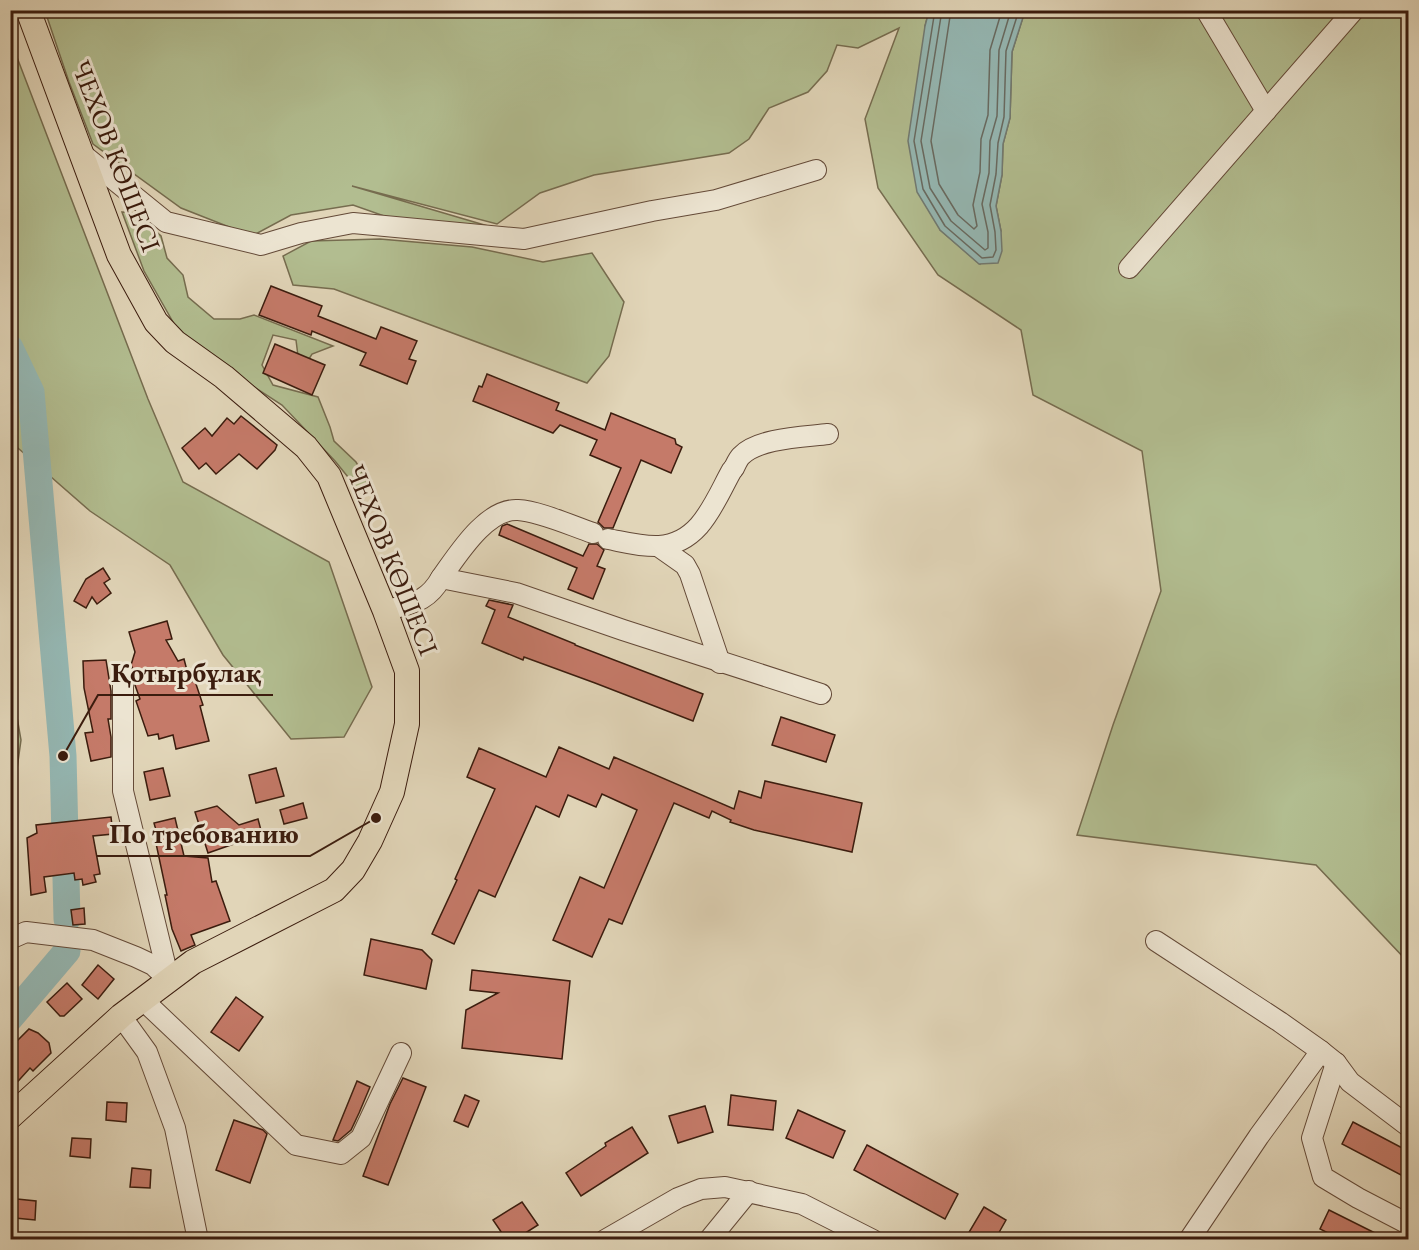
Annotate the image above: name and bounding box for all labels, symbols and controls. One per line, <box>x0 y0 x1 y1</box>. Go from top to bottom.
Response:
street label: ЧЕХОВ КӨШЕСІ <box>64 55 169 257</box>
street label: ЧЕХОВ КӨШЕСІ <box>338 459 447 660</box>
callout: Қотырбұлақ <box>98 649 273 695</box>
text: Қотырбұлақ <box>111 654 262 690</box>
callout: По требованию <box>97 810 310 856</box>
text: По требованию <box>109 815 299 851</box>

